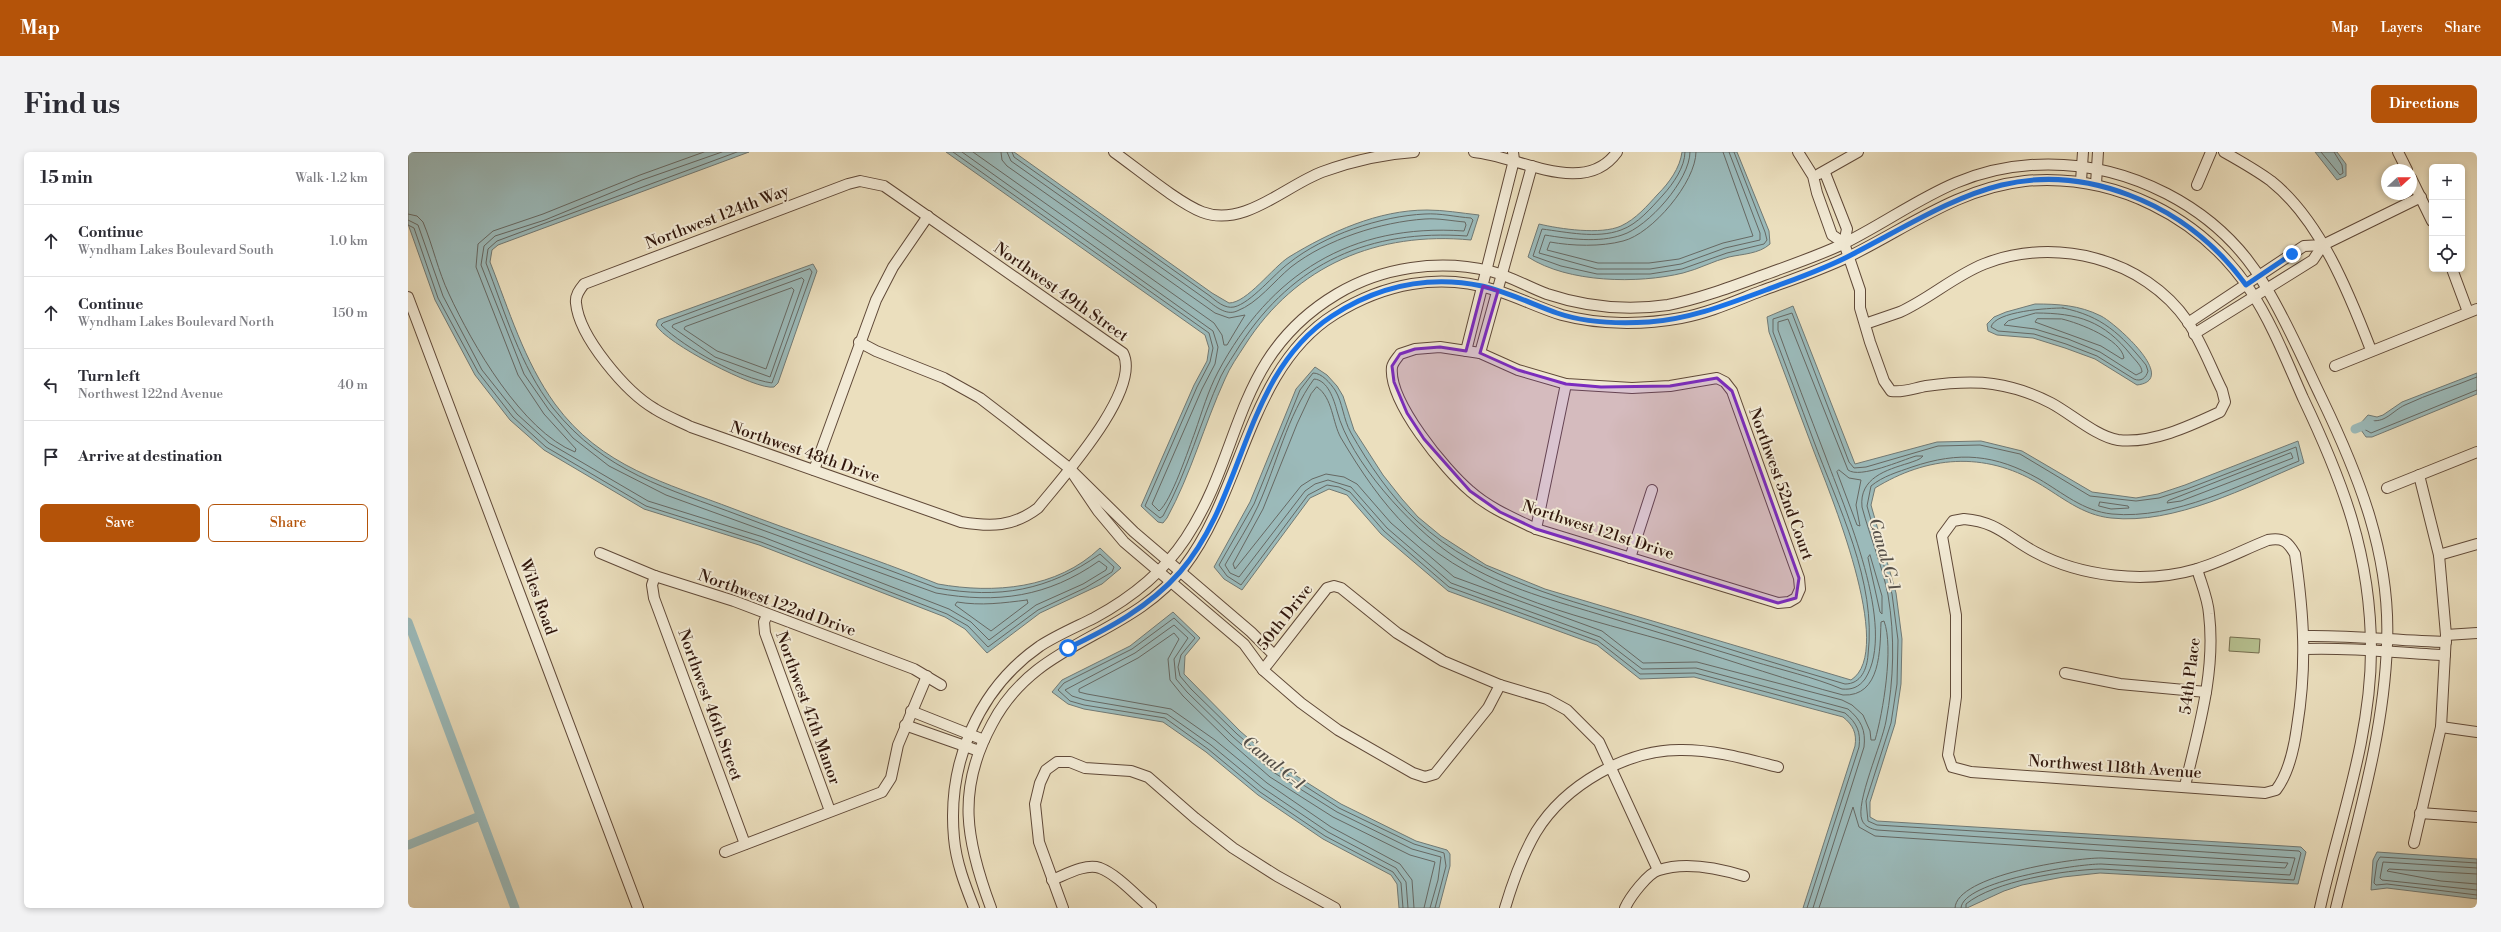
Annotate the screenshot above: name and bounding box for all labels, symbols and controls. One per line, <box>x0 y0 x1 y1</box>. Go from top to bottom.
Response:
text: Map <box>20 16 60 40</box>
text: Map <box>2331 19 2358 37</box>
text: Layers <box>2380 19 2423 37</box>
text: Share <box>2445 19 2481 37</box>
button: Directions <box>2371 85 2477 123</box>
text: Find us <box>24 87 120 122</box>
north arrow <box>2381 164 2417 200</box>
map controls <box>2429 164 2465 272</box>
button: + <box>2429 164 2465 200</box>
text: 15 min <box>40 167 93 189</box>
text: Walk · 1.2 km <box>295 170 368 186</box>
street label: Northwest 124th Way <box>642 180 792 254</box>
button: − <box>2429 200 2465 236</box>
text: Continue <box>78 223 143 242</box>
icon: ahead <box>40 230 62 252</box>
text: 1.0 km <box>330 233 368 249</box>
button: locate <box>2429 236 2465 272</box>
street label: Northwest 49th Street <box>990 238 1132 346</box>
text: Wyndham Lakes Boulevard South <box>78 242 274 258</box>
route end <box>2283 245 2301 263</box>
text: Continue <box>78 295 143 314</box>
icon: ahead <box>40 302 62 324</box>
text: 150 m <box>333 305 368 321</box>
text: Wyndham Lakes Boulevard North <box>78 314 274 330</box>
text: Turn left <box>78 367 140 386</box>
icon: left <box>40 374 62 396</box>
text: 40 m <box>338 377 368 393</box>
text: Northwest 122nd Avenue <box>78 386 223 402</box>
street label: Northwest 52nd Court <box>1744 405 1818 563</box>
street label: Northwest 48th Drive <box>727 417 883 487</box>
icon: arrive <box>40 446 62 468</box>
text: Arrive at destination <box>78 447 222 466</box>
street label: Northwest 121st Drive <box>1519 496 1677 564</box>
button: Save <box>40 504 200 542</box>
button: Share <box>208 504 368 542</box>
water label: Canal C-1 <box>1863 516 1905 593</box>
street label: Wiles Road <box>515 555 561 638</box>
street label: Northwest 122nd Drive <box>695 565 859 641</box>
street label: 50th Drive <box>1253 580 1317 654</box>
street label: Northwest 46th Street <box>673 626 747 784</box>
street label: Northwest 47th Manor <box>771 629 845 788</box>
street label: 54th Place <box>2175 636 2205 716</box>
route start <box>1059 639 1077 657</box>
water label: Canal C-1 <box>1237 731 1309 795</box>
street label: Northwest 118th Avenue <box>2028 751 2202 783</box>

